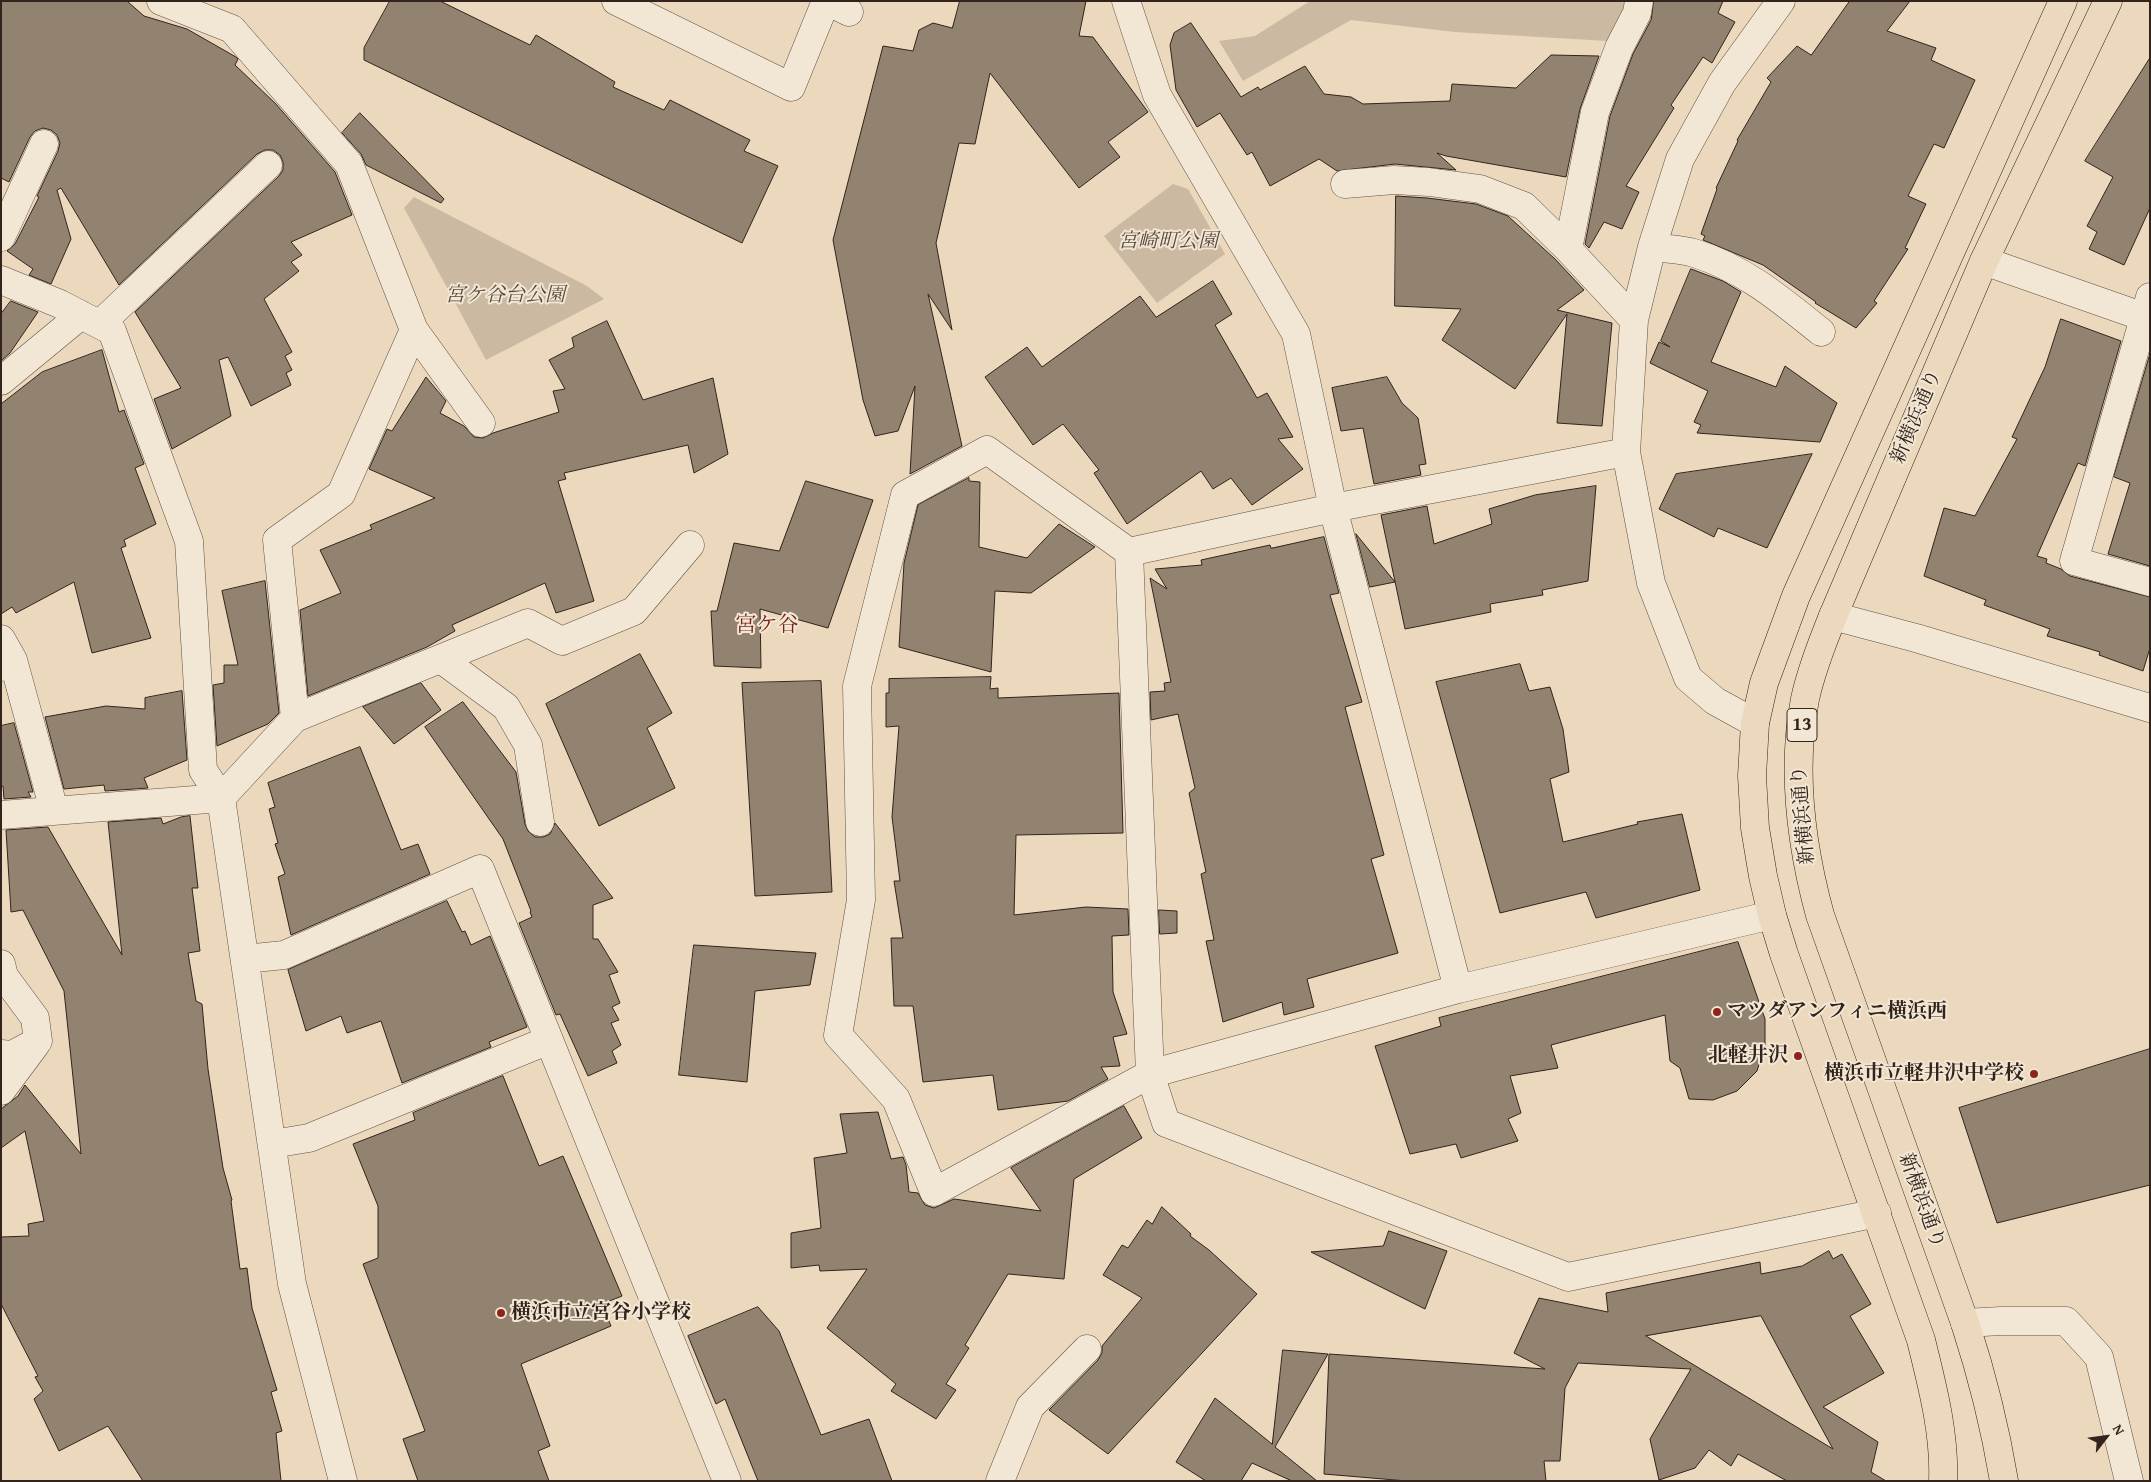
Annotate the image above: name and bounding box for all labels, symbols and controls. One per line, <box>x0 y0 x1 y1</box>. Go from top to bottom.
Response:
park label: 宮崎町公園 <box>1118 230 1218 254</box>
park label: 宮ケ谷台公園 <box>445 284 565 308</box>
street label: 新横浜通り <box>1886 366 1948 468</box>
district label: 宮ケ谷 <box>736 613 798 639</box>
road number: 13 <box>1787 708 1817 742</box>
street label: 新横浜通り <box>1788 764 1820 866</box>
place label: マツダアンフィニ横浜西 <box>1727 1000 1947 1024</box>
marker: マツダアンフィニ横浜西 <box>1711 1006 1723 1018</box>
place label: 北軽井沢 <box>1708 1044 1788 1068</box>
marker: 北軽井沢 <box>1792 1050 1804 1062</box>
place label: 横浜市立軽井沢中学校 <box>1824 1062 2024 1086</box>
marker: 横浜市立軽井沢中学校 <box>2028 1068 2040 1080</box>
street label: 新横浜通り <box>1893 1150 1949 1252</box>
place label: 横浜市立宮谷小学校 <box>511 1301 691 1325</box>
marker: 横浜市立宮谷小学校 <box>495 1307 507 1319</box>
north arrow <box>2081 1412 2131 1462</box>
text: N <box>2108 1420 2130 1439</box>

